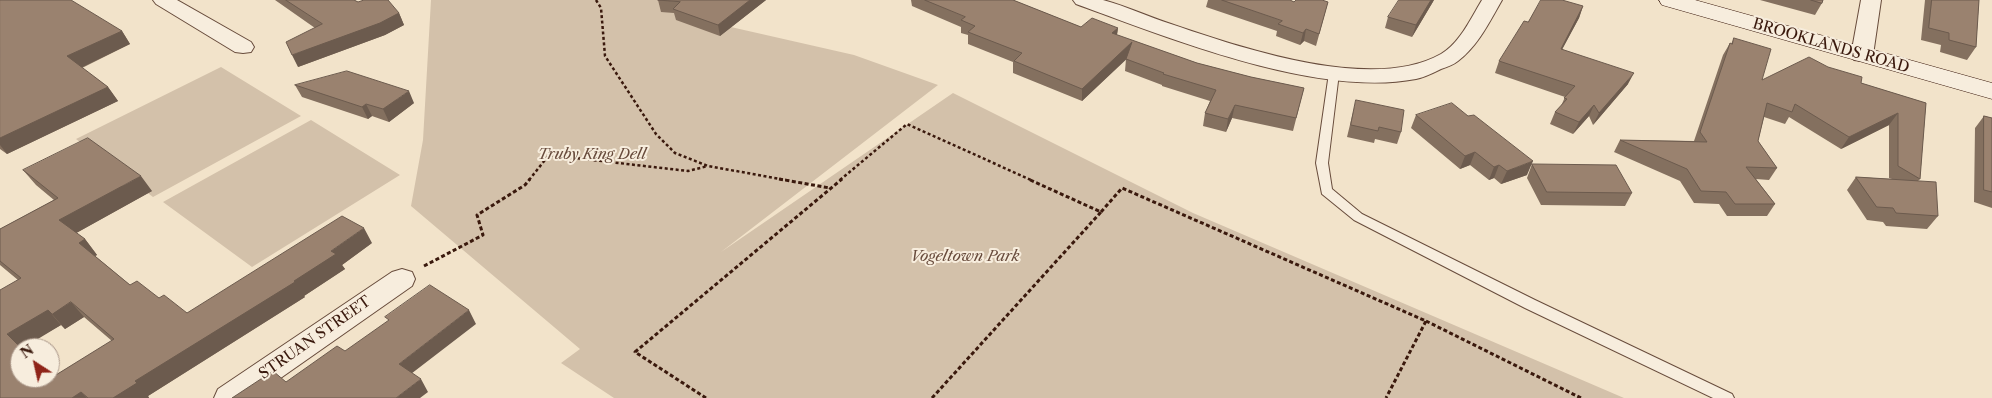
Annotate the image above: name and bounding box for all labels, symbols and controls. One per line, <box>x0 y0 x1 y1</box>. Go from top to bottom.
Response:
street label: BROOKLANDS ROAD <box>1751 15 1911 77</box>
park label: Truby King Dell <box>538 146 646 164</box>
park label: Vogeltown Park <box>911 248 1019 266</box>
street label: STRUAN STREET <box>256 293 374 383</box>
north arrow <box>10 338 60 388</box>
text: N <box>17 341 37 362</box>

